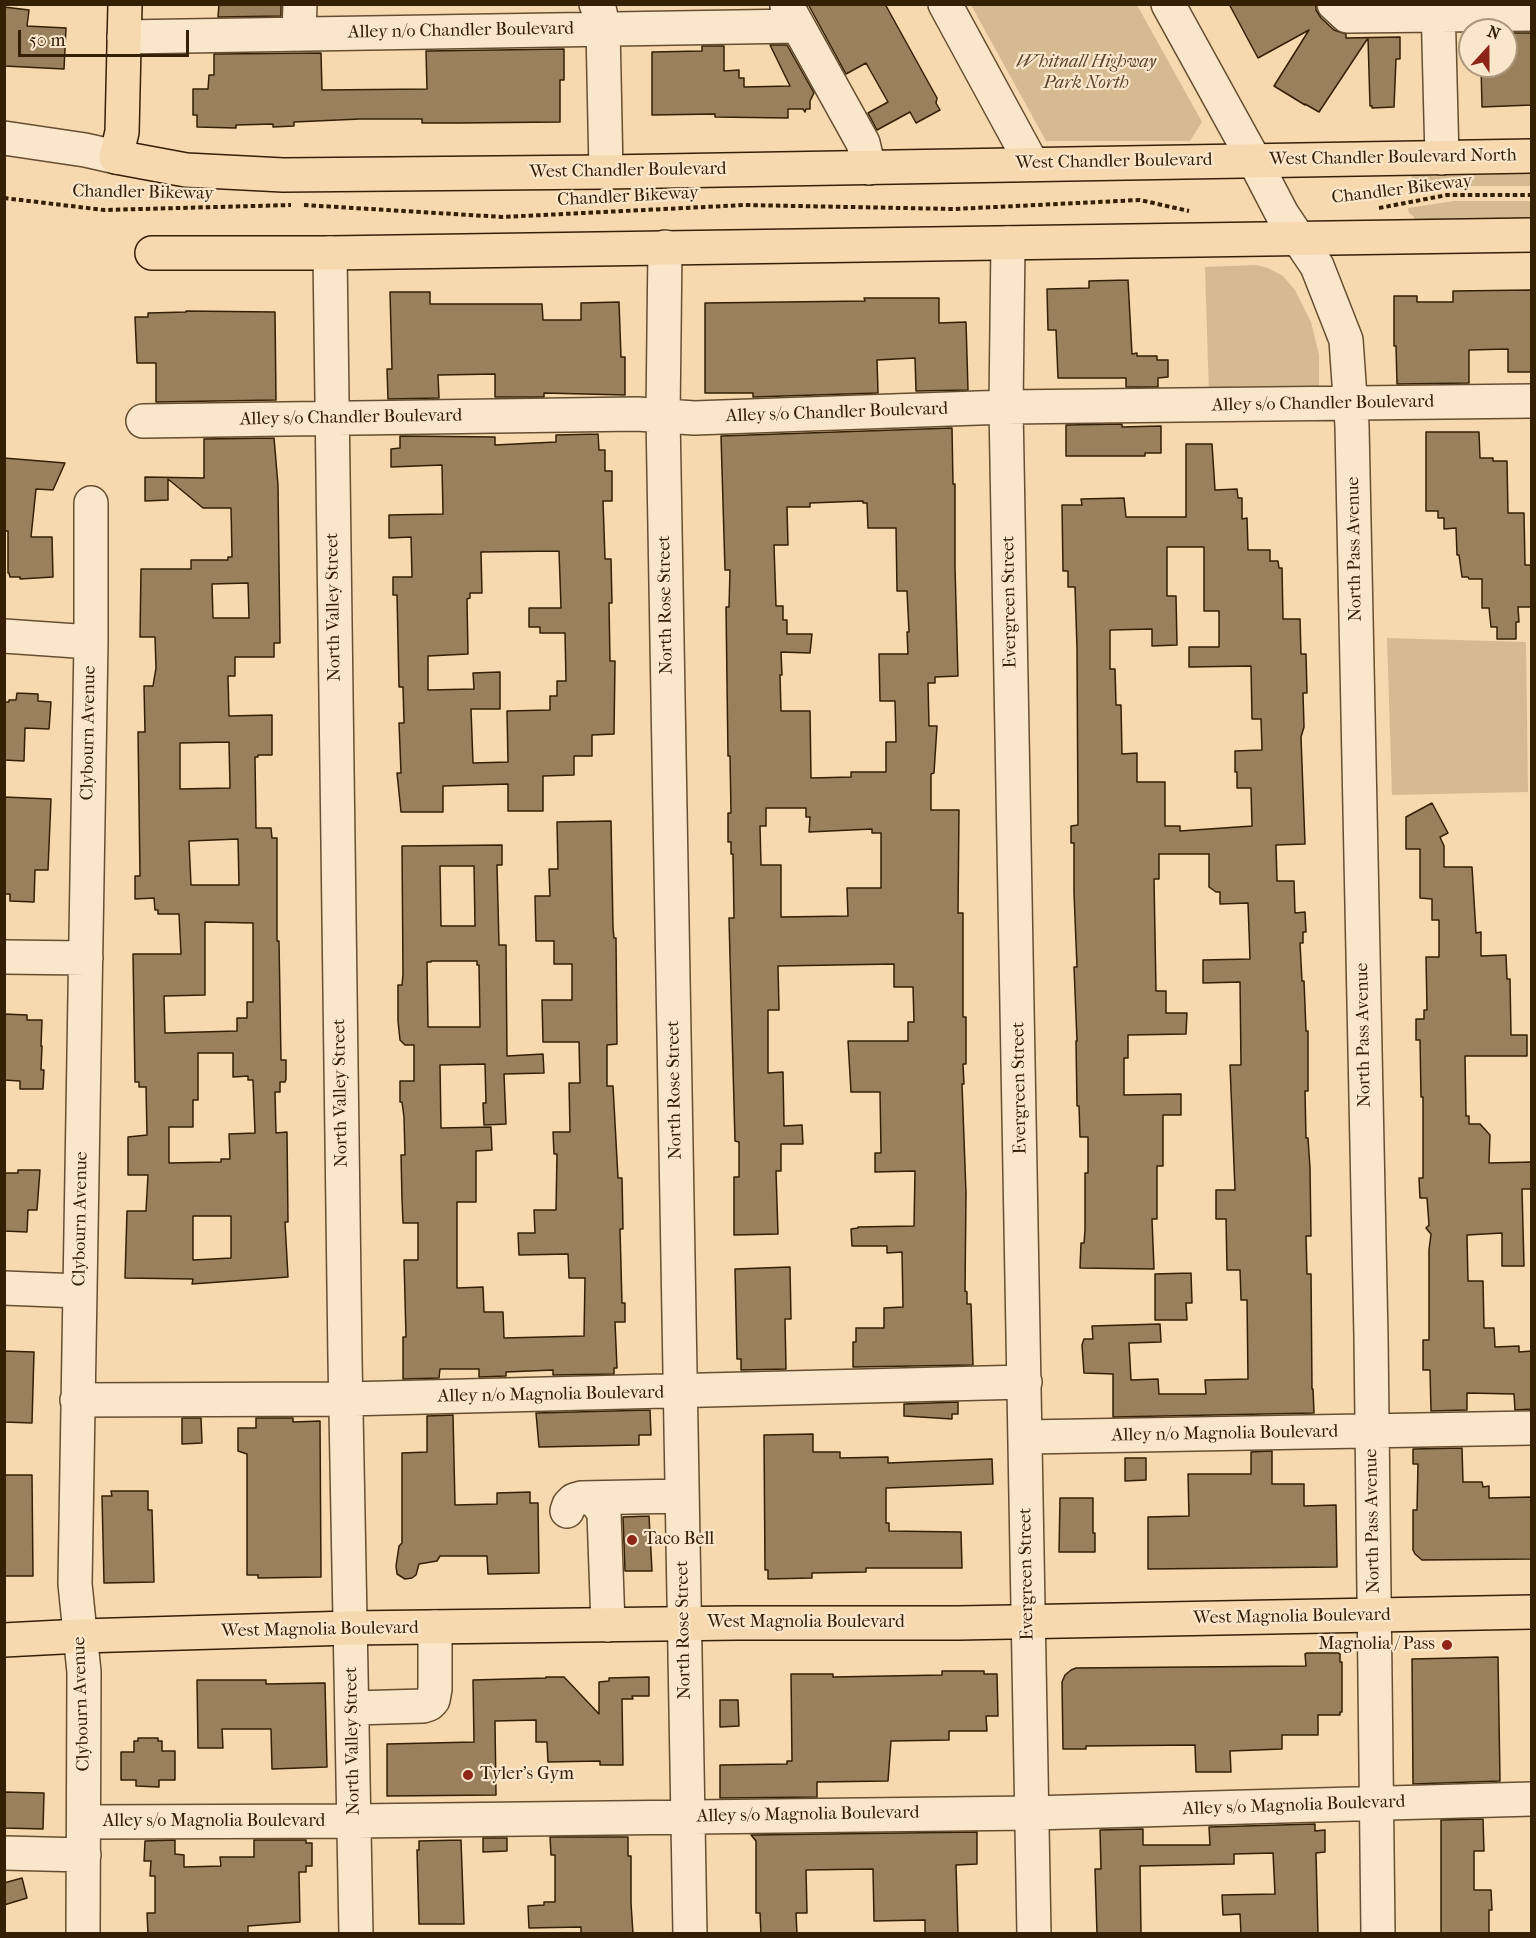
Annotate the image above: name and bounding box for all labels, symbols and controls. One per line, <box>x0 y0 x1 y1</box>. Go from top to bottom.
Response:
scale bar <box>21 18 192 56</box>
street label: Alley n/o Chandler Boulevard <box>348 18 574 44</box>
north arrow <box>1458 18 1518 78</box>
text: N <box>1485 22 1503 44</box>
text: 50 m <box>29 30 65 51</box>
park label: Whitnall Highway Park North <box>1016 52 1156 94</box>
street label: West Chandler Boulevard North <box>1269 145 1517 171</box>
street label: West Chandler Boulevard <box>1015 149 1213 175</box>
street label: West Chandler Boulevard <box>529 158 727 184</box>
street label: Chandler Bikeway <box>1330 171 1474 209</box>
street label: Chandler Bikeway <box>72 181 214 205</box>
street label: Chandler Bikeway <box>557 183 699 211</box>
street label: Alley s/o Chandler Boulevard <box>1212 391 1434 417</box>
street label: Alley s/o Chandler Boulevard <box>725 398 949 428</box>
street label: Alley s/o Chandler Boulevard <box>240 405 462 431</box>
street label: North Pass Avenue <box>1343 476 1367 622</box>
street label: North Valley Street <box>322 532 346 682</box>
street label: North Rose Street <box>654 535 678 675</box>
street label: Evergreen Street <box>998 535 1022 669</box>
street label: Clybourn Avenue <box>77 665 101 801</box>
street label: North Pass Avenue <box>1352 962 1376 1108</box>
street label: North Valley Street <box>329 1018 353 1168</box>
street label: North Rose Street <box>663 1020 687 1160</box>
street label: Evergreen Street <box>1008 1021 1032 1155</box>
street label: Clybourn Avenue <box>69 1151 93 1287</box>
street label: Alley n/o Magnolia Boulevard <box>438 1382 664 1408</box>
street label: Alley n/o Magnolia Boulevard <box>1112 1421 1338 1447</box>
street label: North Pass Avenue <box>1361 1448 1385 1594</box>
street label: Evergreen Street <box>1015 1507 1039 1641</box>
place label: Taco Bell <box>644 1529 714 1551</box>
marker: Taco Bell <box>625 1533 639 1547</box>
street label: North Rose Street <box>672 1560 696 1700</box>
street label: West Magnolia Boulevard <box>1193 1604 1391 1630</box>
street label: West Magnolia Boulevard <box>707 1612 905 1634</box>
street label: West Magnolia Boulevard <box>221 1617 419 1643</box>
place label: Magnolia / Pass <box>1318 1634 1435 1656</box>
street label: Clybourn Avenue <box>69 1636 95 1772</box>
marker: Magnolia / Pass <box>1440 1638 1454 1652</box>
street label: North Valley Street <box>341 1666 365 1816</box>
place label: Tyler's Gym <box>480 1764 574 1786</box>
marker: Tyler's Gym <box>461 1768 475 1782</box>
street label: Alley s/o Magnolia Boulevard <box>1182 1791 1406 1821</box>
street label: Alley s/o Magnolia Boulevard <box>696 1802 920 1828</box>
street label: Alley s/o Magnolia Boulevard <box>103 1811 325 1833</box>

